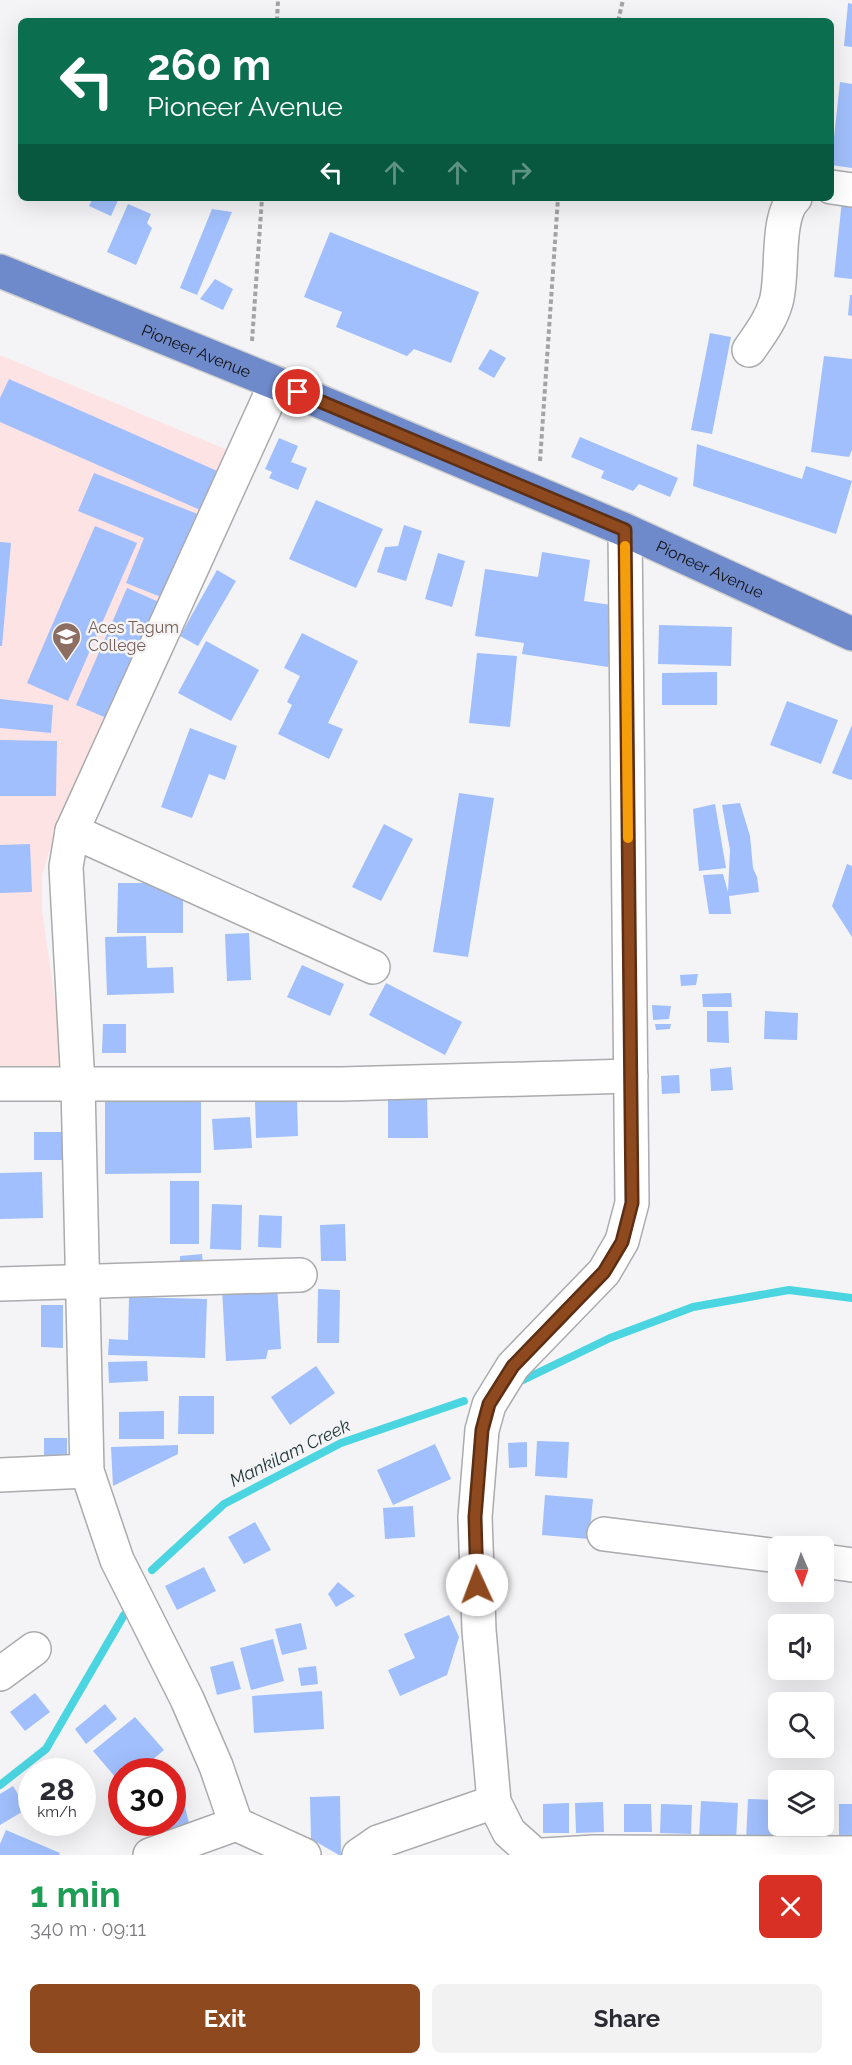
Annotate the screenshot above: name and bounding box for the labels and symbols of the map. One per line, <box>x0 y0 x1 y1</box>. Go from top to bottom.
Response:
street label: Pioneer Avenue <box>139 321 254 382</box>
pin <box>272 366 323 417</box>
street label: Pioneer Avenue <box>653 537 767 602</box>
place label: Aces Tagum College <box>88 618 179 655</box>
school or university icon: Aces Tagum College <box>51 620 83 662</box>
water label: Mankilam Creek <box>226 1414 354 1491</box>
north arrow <box>768 1536 834 1602</box>
position arrow <box>445 1553 509 1617</box>
speed limit sign: 30 <box>108 1758 186 1836</box>

